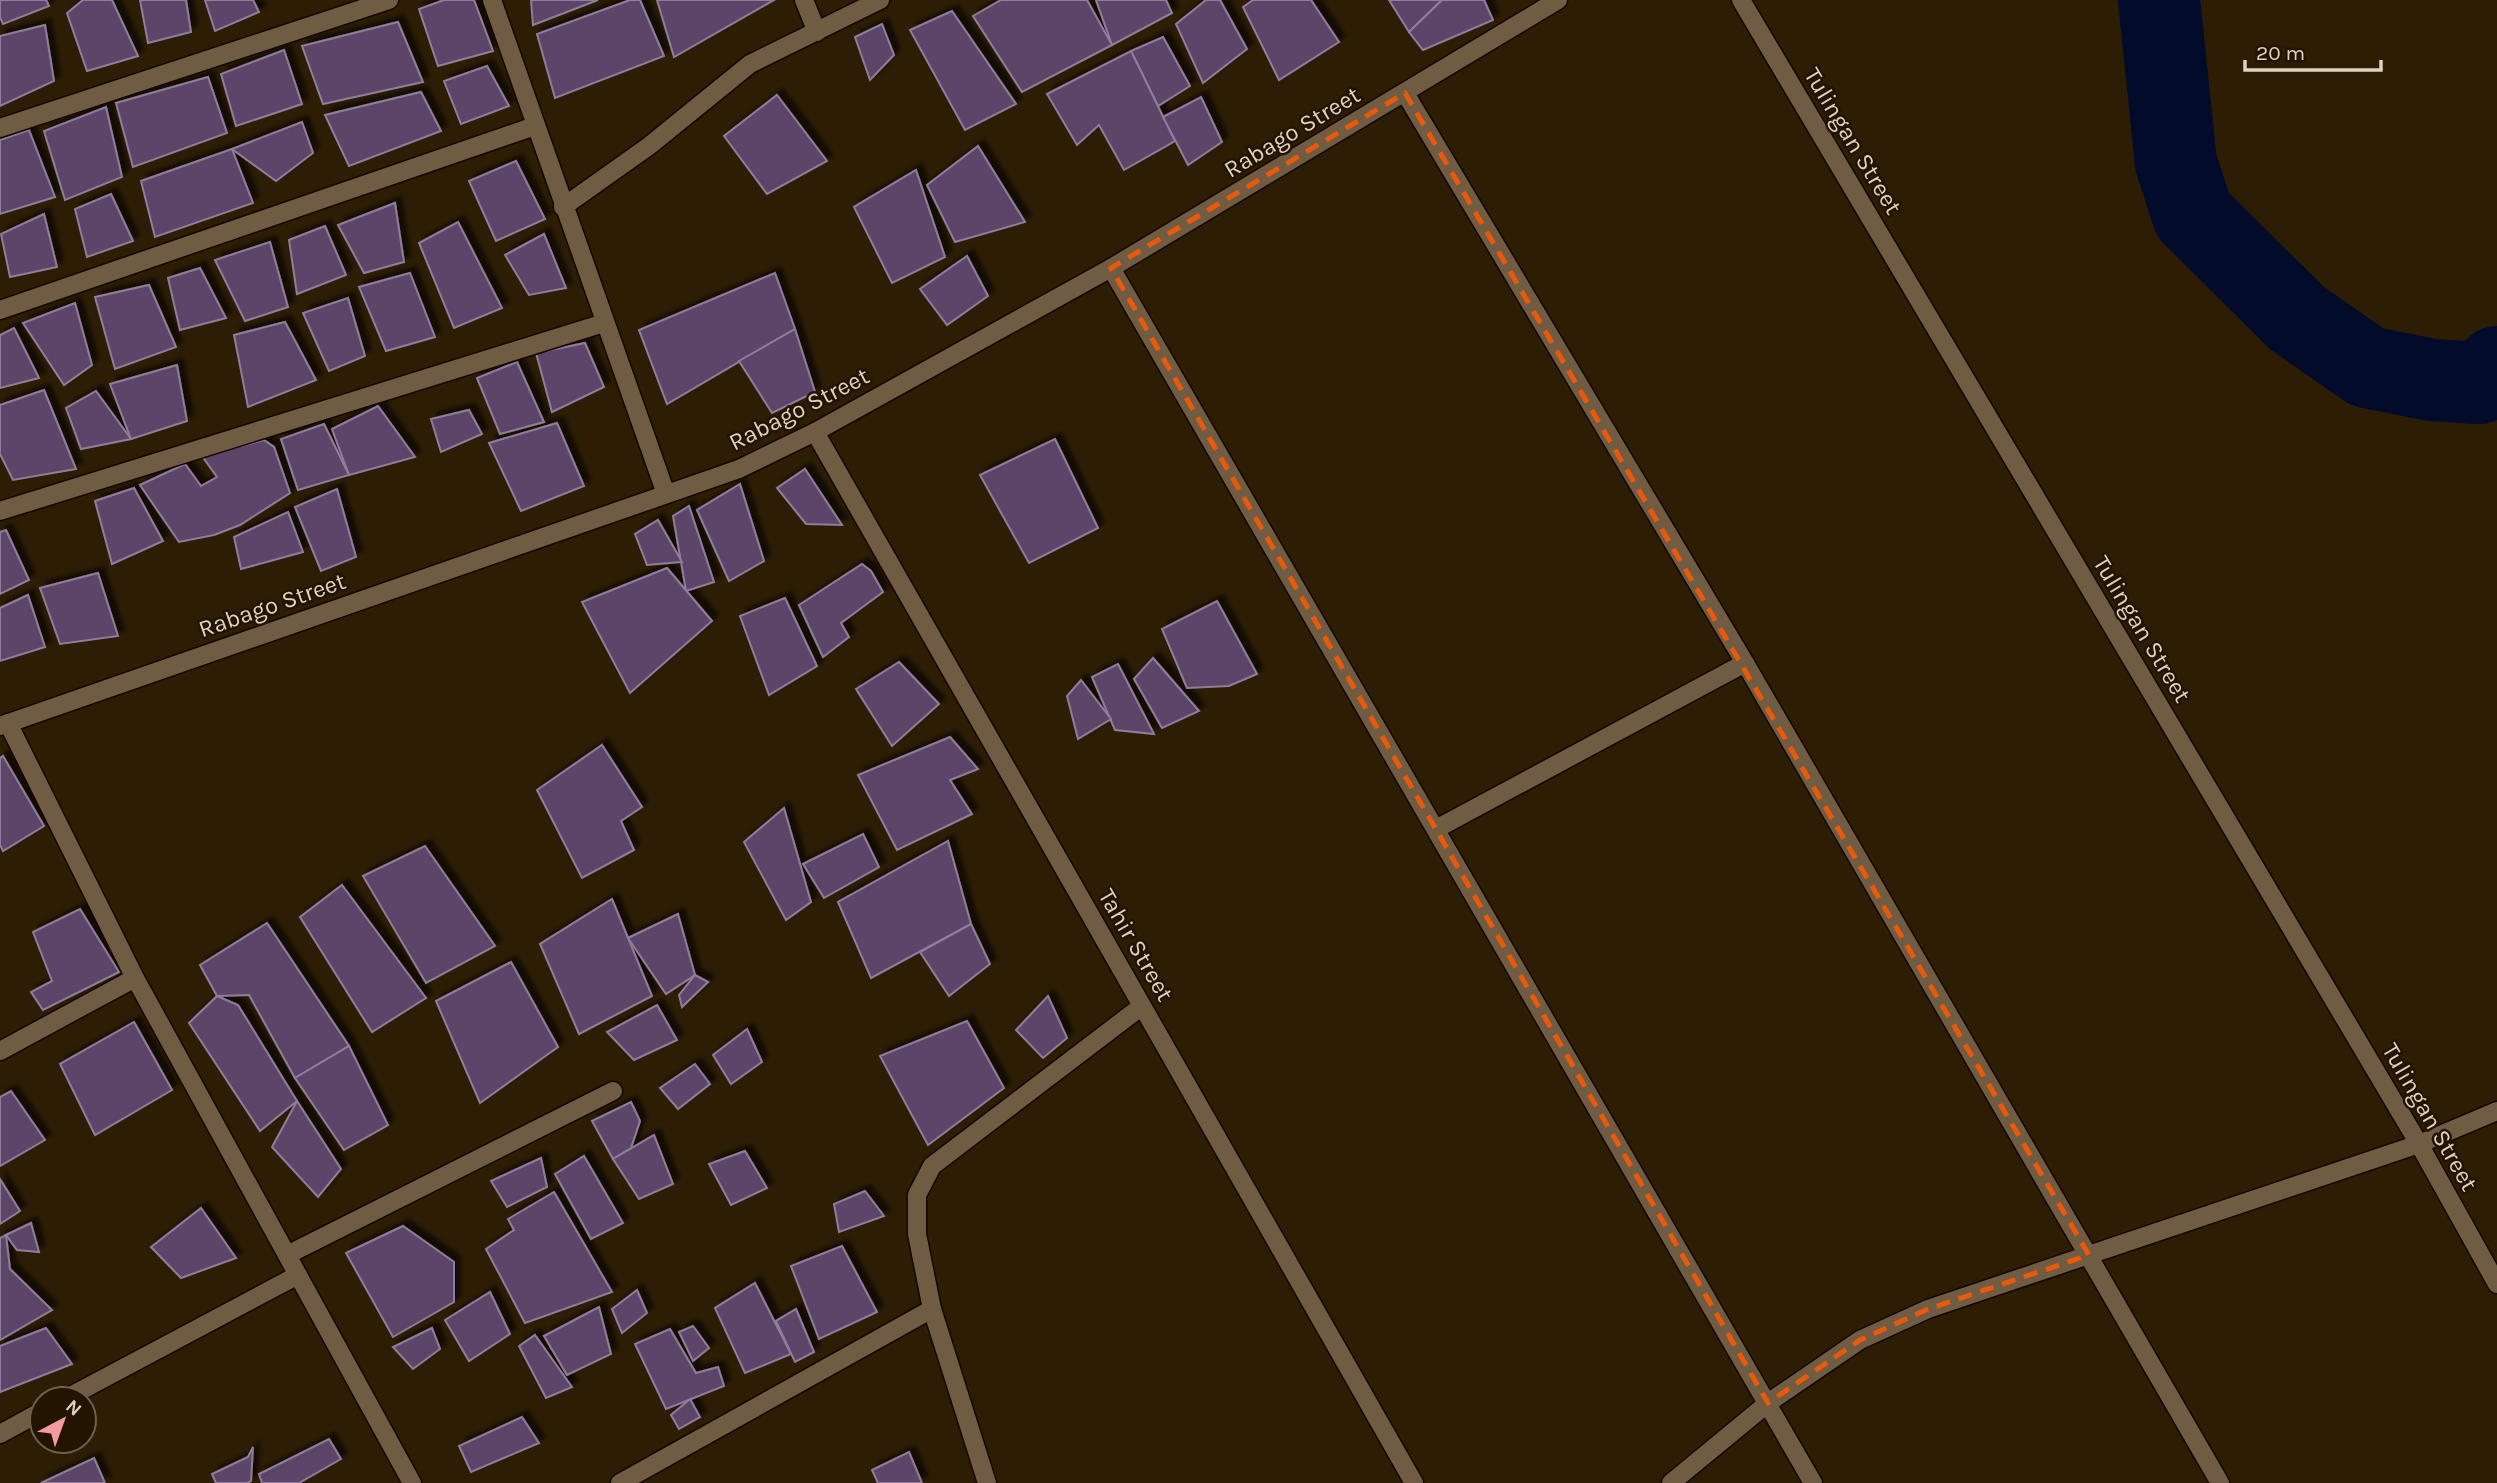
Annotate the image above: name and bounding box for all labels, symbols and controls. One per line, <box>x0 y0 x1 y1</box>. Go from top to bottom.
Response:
scale bar <box>2245 28 2382 72</box>
text: 20 m <box>2256 41 2305 65</box>
street label: Tulingan Street <box>1798 63 1908 219</box>
street label: Rabago Street <box>1219 80 1365 184</box>
street label: Rabago Street <box>724 362 874 456</box>
street label: Tulingan Street <box>2087 551 2197 707</box>
street label: Rabago Street <box>195 567 349 643</box>
street label: Tahir Street <box>1093 884 1179 1006</box>
street label: Tulingan Street <box>2376 1038 2484 1196</box>
north arrow <box>28 1385 98 1455</box>
text: N <box>61 1395 86 1421</box>

